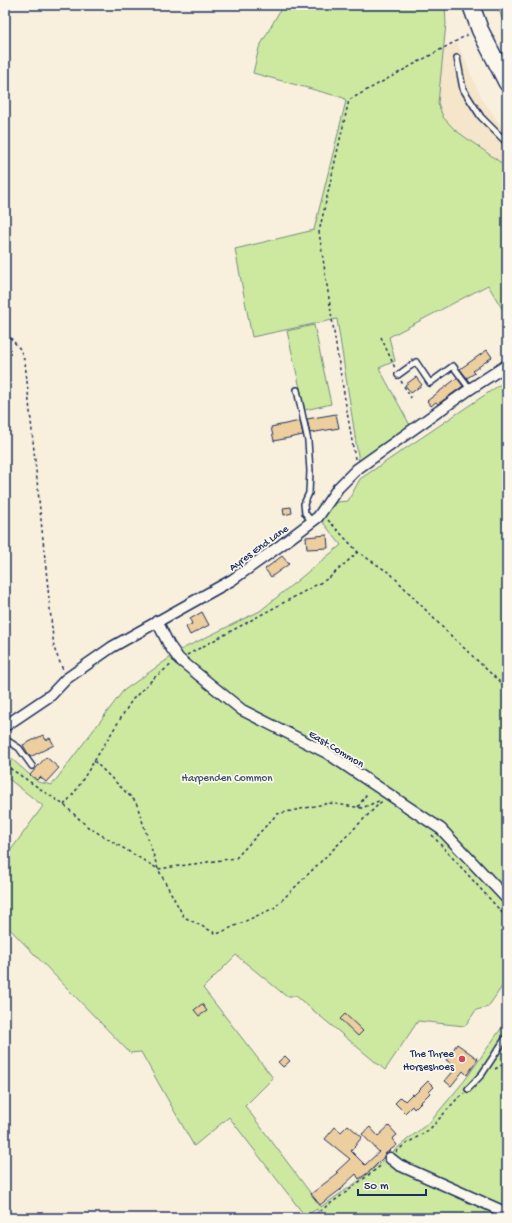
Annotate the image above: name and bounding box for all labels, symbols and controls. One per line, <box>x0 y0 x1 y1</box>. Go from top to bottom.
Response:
street label: Ayres End Lane <box>227 523 291 574</box>
street label: East Common <box>306 729 366 771</box>
park label: Harpenden Common <box>182 773 273 785</box>
place label: The Three Horseshoes <box>403 1049 455 1074</box>
marker: The Three Horseshoes <box>457 1054 467 1064</box>
scale bar <box>358 1171 426 1197</box>
text: 50 m <box>364 1180 389 1194</box>

